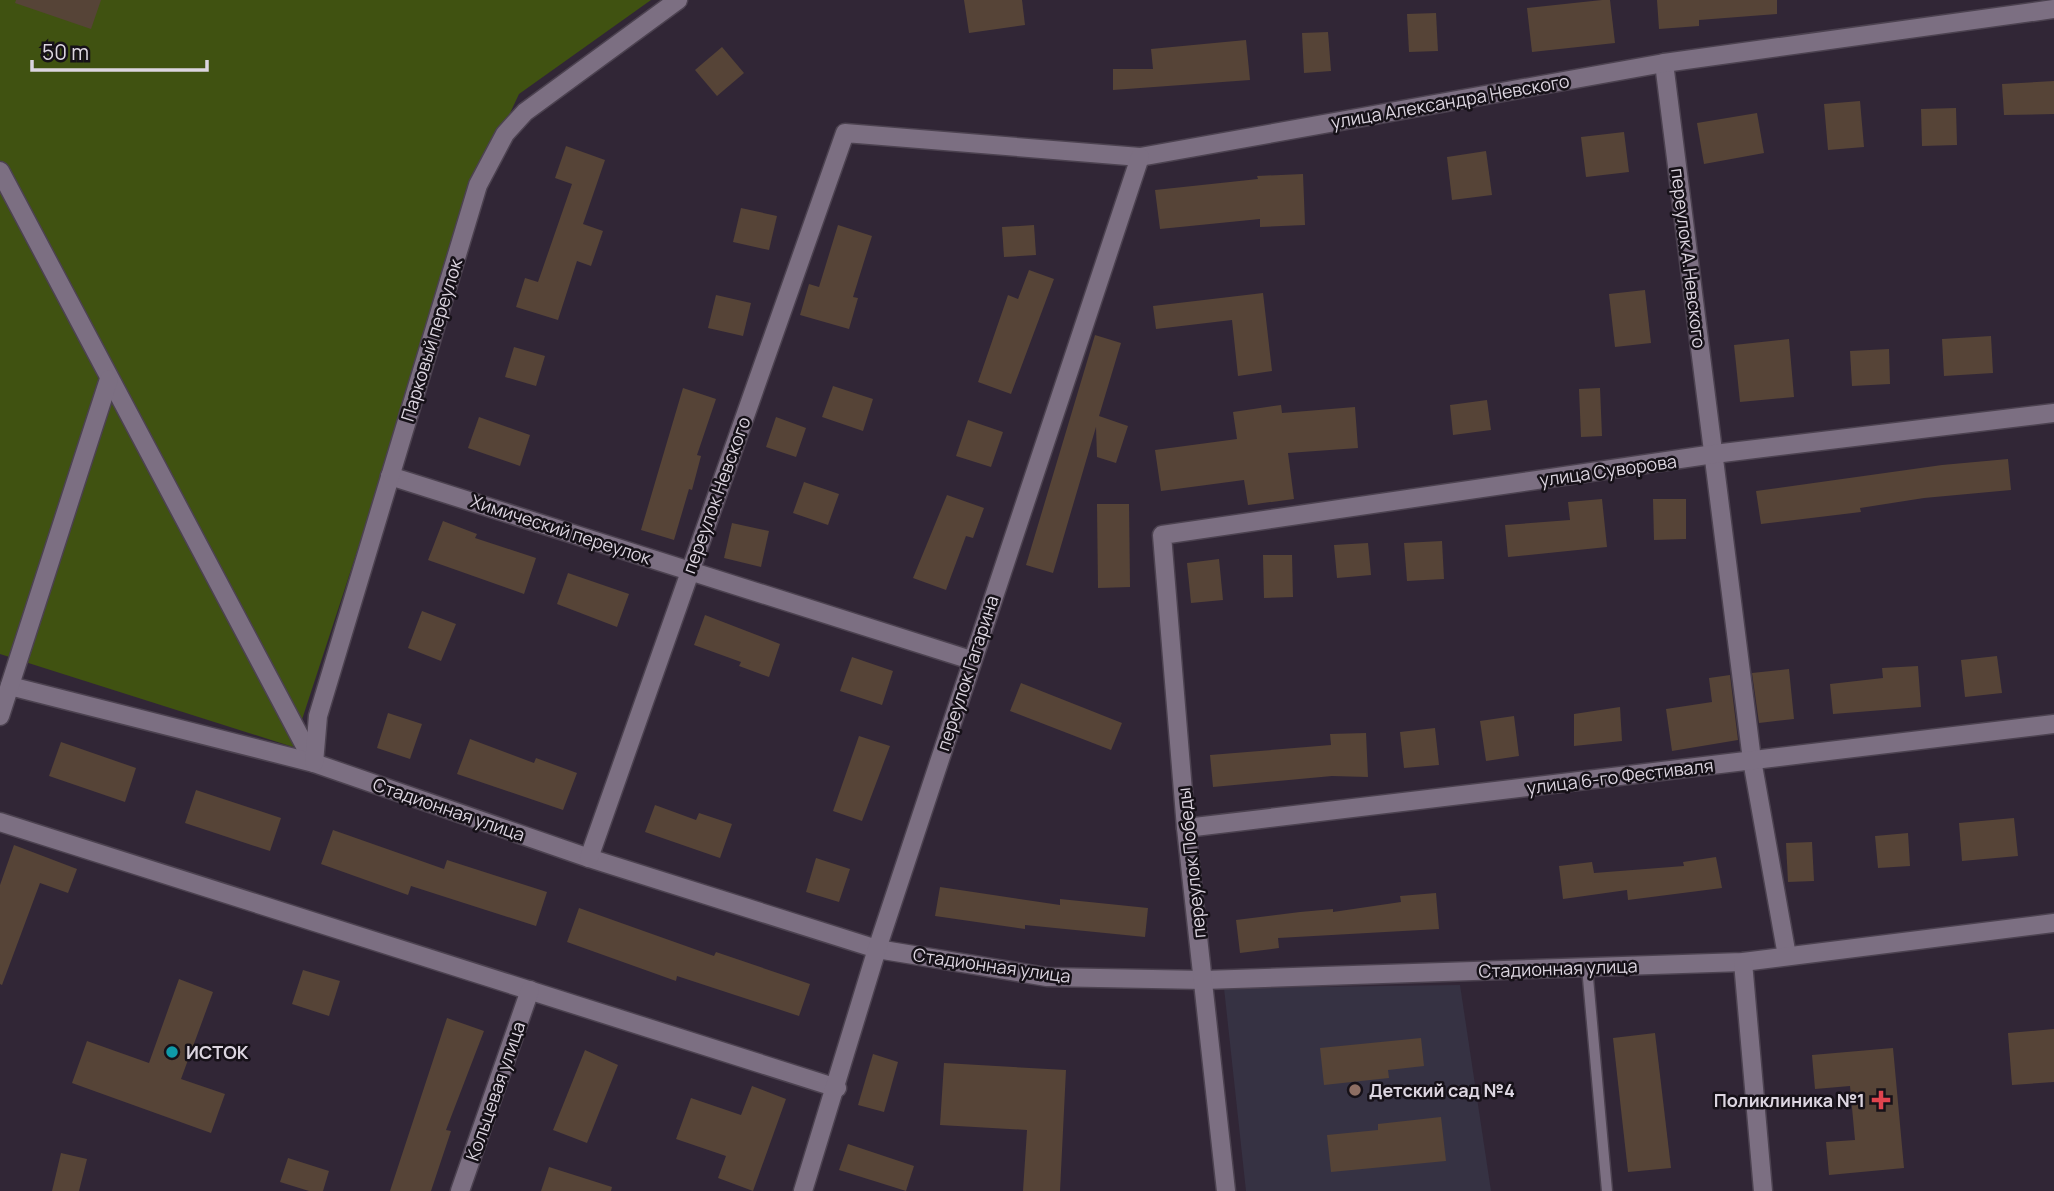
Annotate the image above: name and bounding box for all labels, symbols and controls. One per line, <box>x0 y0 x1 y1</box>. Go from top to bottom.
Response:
scale bar <box>32 28 206 72</box>
text: 50 m <box>42 38 89 66</box>
street label: улица Александра Невского <box>1329 68 1571 134</box>
street label: переулок А.Невского <box>1666 167 1712 349</box>
street label: Парковый переулок <box>395 255 467 424</box>
street label: переулок Невского <box>676 413 756 577</box>
street label: улица Суворова <box>1538 449 1678 491</box>
street label: Химический переулок <box>468 489 655 570</box>
street label: переулок Гагарина <box>931 592 1003 754</box>
street label: улица 6-го Фестиваля <box>1525 753 1715 799</box>
street label: Стадионная улица <box>370 772 528 846</box>
street label: переулок Победы <box>1171 786 1211 940</box>
street label: Стадионная улица <box>912 942 1072 988</box>
street label: Стадионная улица <box>1478 953 1638 983</box>
street label: Кольцевая улица <box>460 1018 530 1164</box>
place label: ИСТОК <box>186 1040 249 1064</box>
marker: ИСТОК <box>164 1044 180 1060</box>
place label: Детский сад №4 <box>1369 1078 1515 1102</box>
marker: Детский сад №4 <box>1347 1082 1363 1098</box>
place label: Поликлиника №1 <box>1714 1088 1865 1112</box>
marker: Поликлиника №1 <box>1871 1090 1891 1110</box>

